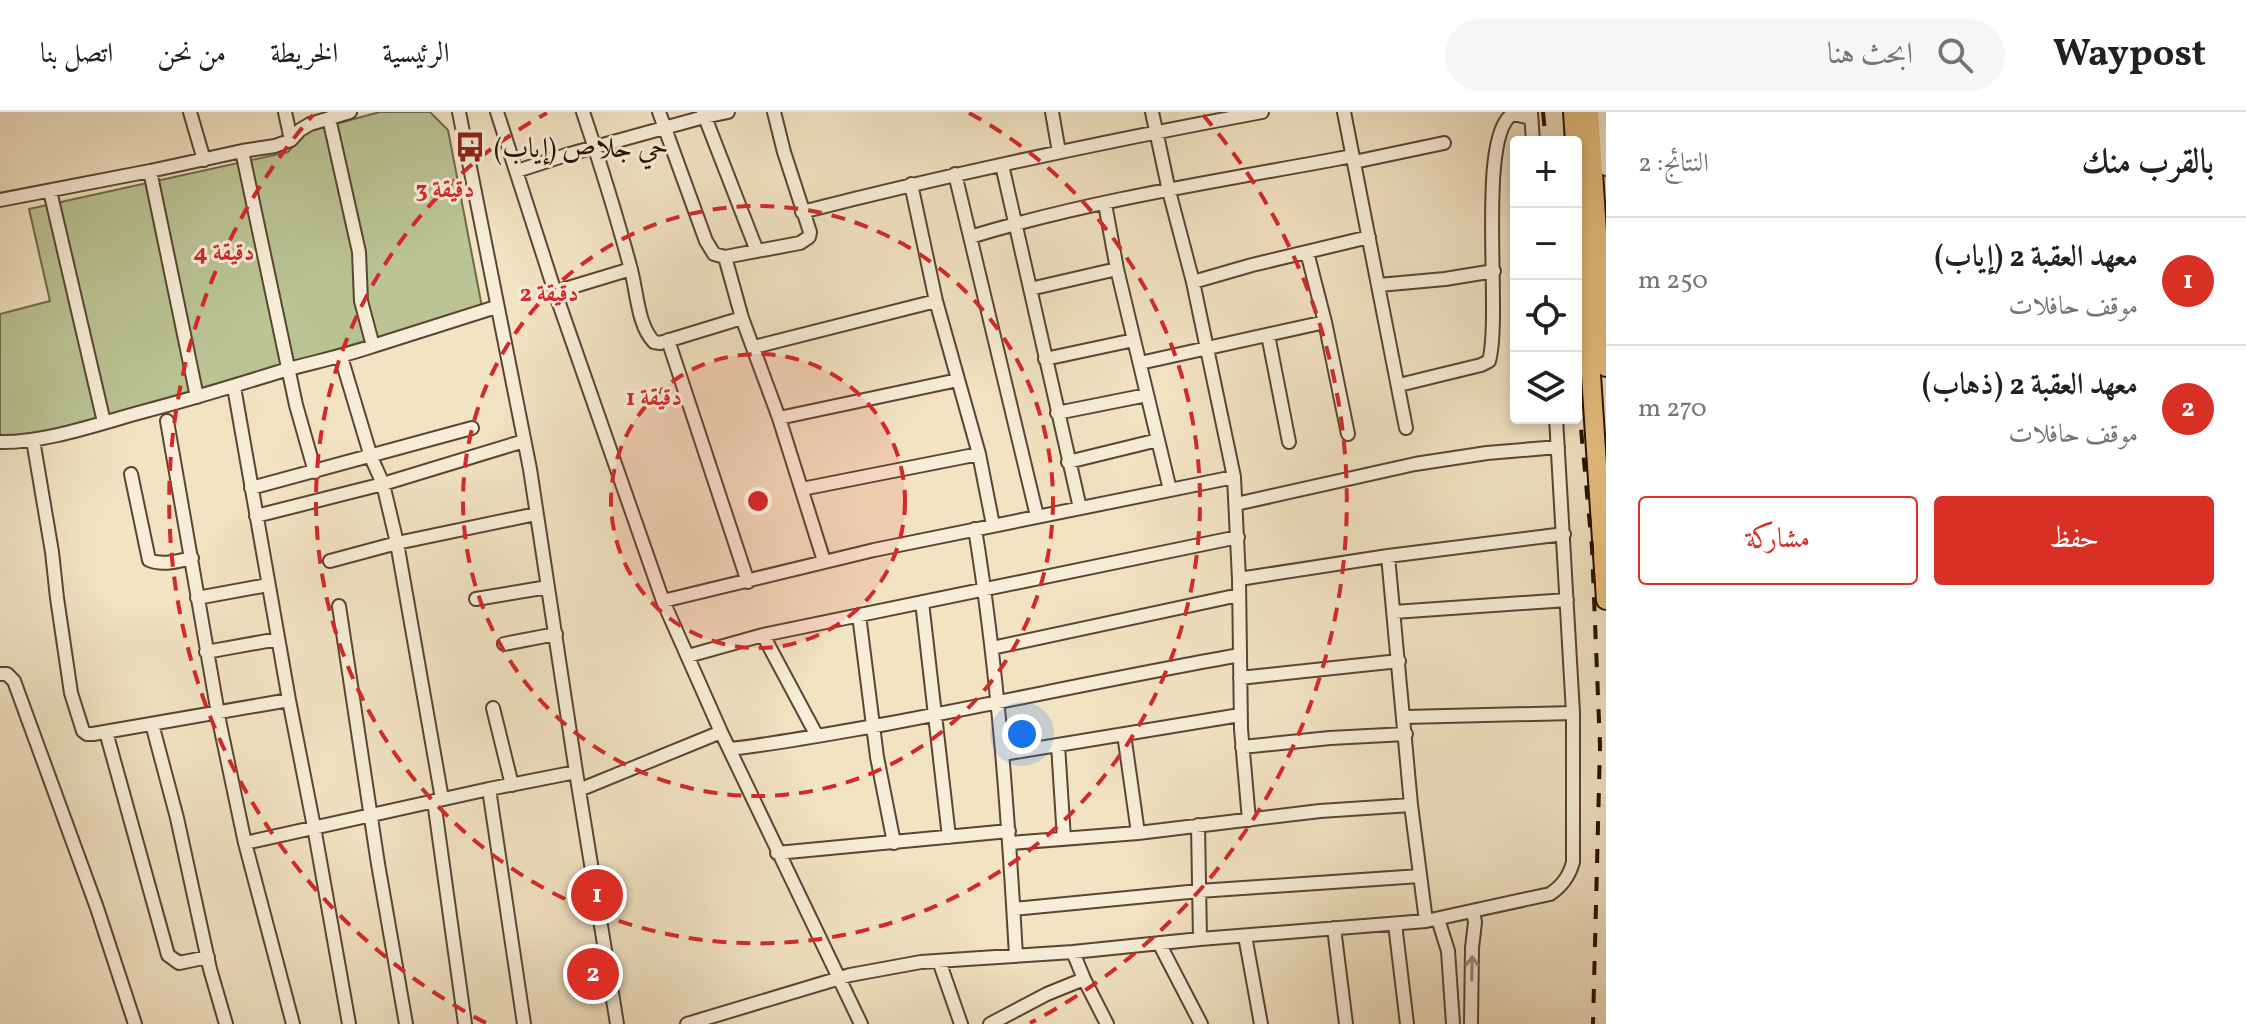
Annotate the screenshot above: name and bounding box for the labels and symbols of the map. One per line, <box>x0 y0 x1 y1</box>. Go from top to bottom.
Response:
bus stop icon: حي جلاص (إياب) <box>453 130 487 164</box>
place label: حي جلاص (إياب) <box>494 130 668 170</box>
text: 3 دقيقة <box>416 174 474 208</box>
text: 4 دقيقة <box>193 237 255 271</box>
text: 2 دقيقة <box>519 278 579 312</box>
text: 1 دقيقة <box>626 382 682 416</box>
centre of rings <box>744 487 772 515</box>
your location <box>1002 714 1042 754</box>
pin: 1 <box>571 865 623 925</box>
pin: 2 <box>567 944 619 1004</box>
one-way arrow <box>1464 955 1479 982</box>

